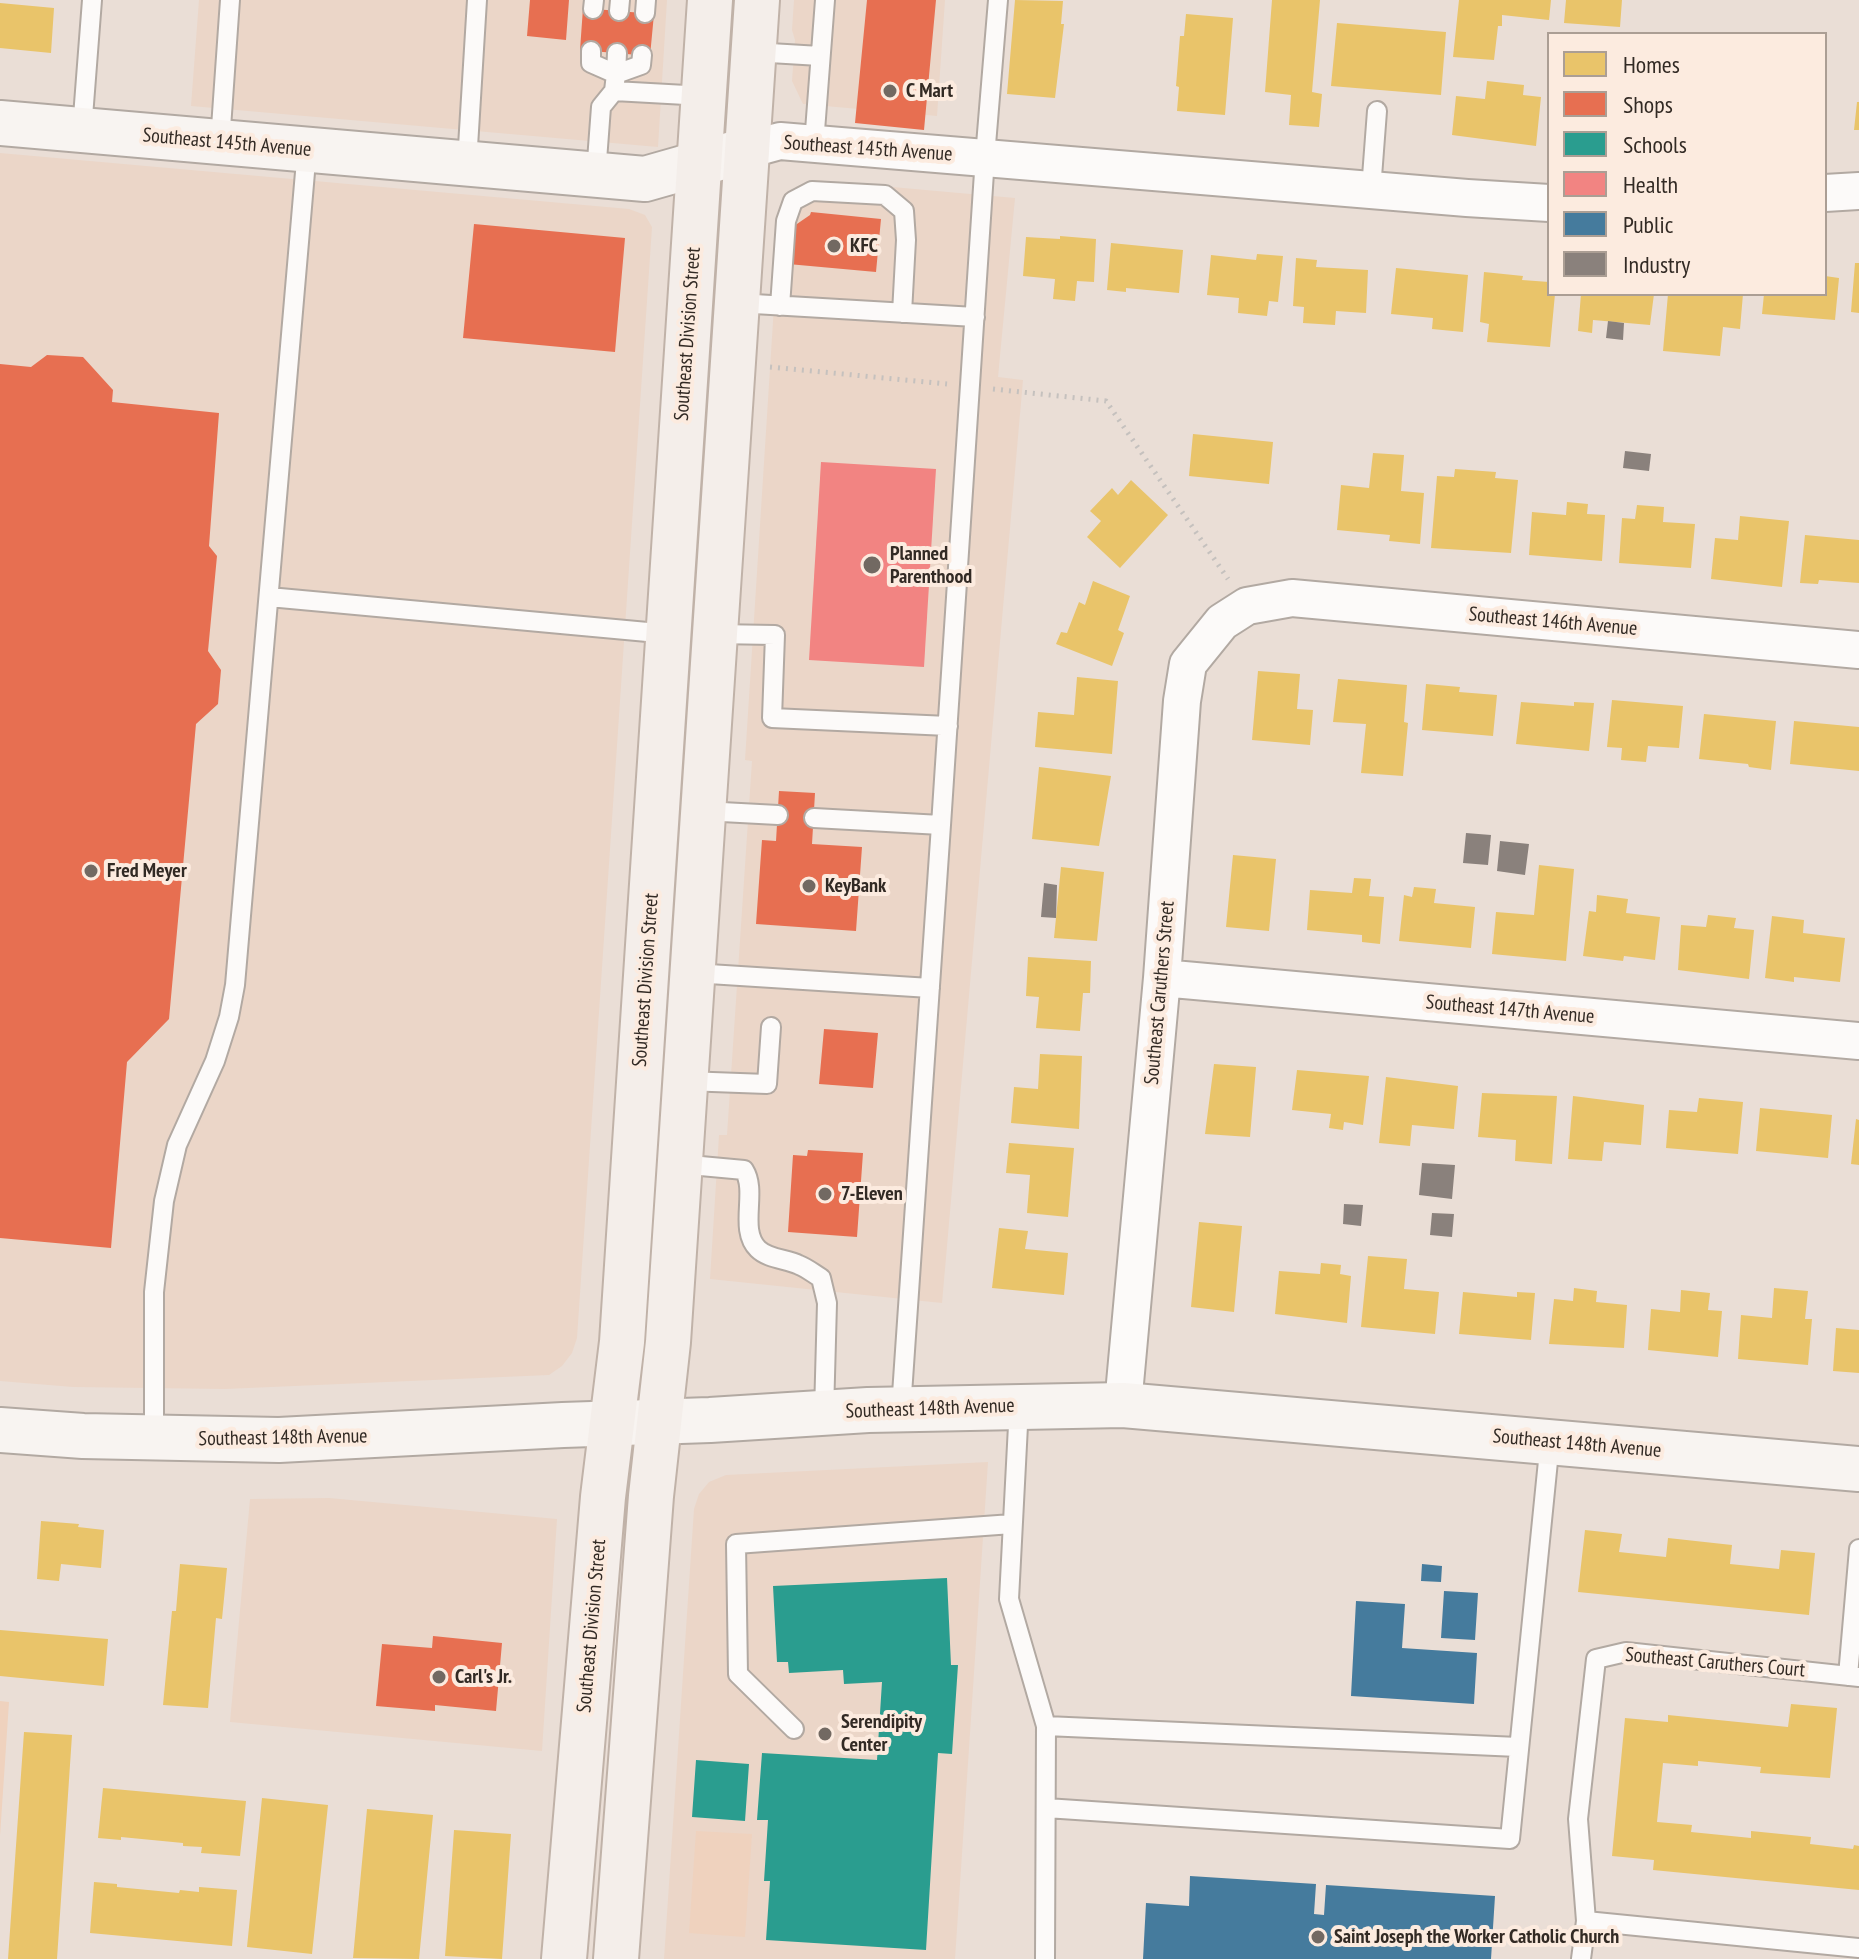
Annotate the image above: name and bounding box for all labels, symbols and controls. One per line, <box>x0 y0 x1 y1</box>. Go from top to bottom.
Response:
legend <box>1547 32 1827 296</box>
text: Homes <box>1623 49 1680 80</box>
place label: C Mart <box>906 79 953 103</box>
marker: C Mart <box>881 82 899 100</box>
text: Shops <box>1623 89 1673 120</box>
street label: Southeast 145th Avenue <box>142 124 312 162</box>
text: Schools <box>1623 129 1687 160</box>
street label: Southeast 145th Avenue <box>783 131 953 167</box>
text: Health <box>1623 169 1678 200</box>
text: Public <box>1623 209 1673 240</box>
place label: KFC <box>850 234 878 258</box>
marker: KFC <box>825 237 843 255</box>
street label: Southeast Division Street <box>670 246 706 422</box>
text: Industry <box>1623 249 1690 280</box>
place label: Planned Parenthood <box>890 542 972 589</box>
marker: Planned Parenthood <box>861 554 883 576</box>
street label: Southeast 146th Avenue <box>1468 603 1638 641</box>
place label: Fred Meyer <box>107 859 187 883</box>
marker: Fred Meyer <box>82 862 100 880</box>
place label: KeyBank <box>825 874 886 898</box>
marker: KeyBank <box>800 877 818 895</box>
street label: Southeast Division Street <box>628 892 664 1068</box>
street label: Southeast Caruthers Street <box>1140 900 1180 1086</box>
street label: Southeast 147th Avenue <box>1425 991 1595 1029</box>
place label: 7-Eleven <box>841 1182 903 1206</box>
marker: 7-Eleven <box>816 1185 834 1203</box>
street label: Southeast 148th Avenue <box>845 1394 1015 1424</box>
street label: Southeast 148th Avenue <box>198 1425 368 1451</box>
street label: Southeast 148th Avenue <box>1492 1425 1662 1463</box>
street label: Southeast Division Street <box>572 1538 612 1714</box>
street label: Southeast Caruthers Court <box>1624 1643 1806 1683</box>
place label: Carl's Jr. <box>455 1665 512 1689</box>
marker: Carl's Jr. <box>430 1668 448 1686</box>
place label: Serendipity Center <box>841 1710 922 1757</box>
marker: Serendipity Center <box>816 1725 834 1743</box>
place label: Saint Joseph the Worker Catholic Church <box>1334 1925 1619 1949</box>
marker: Saint Joseph the Worker Catholic Church <box>1309 1928 1327 1946</box>

